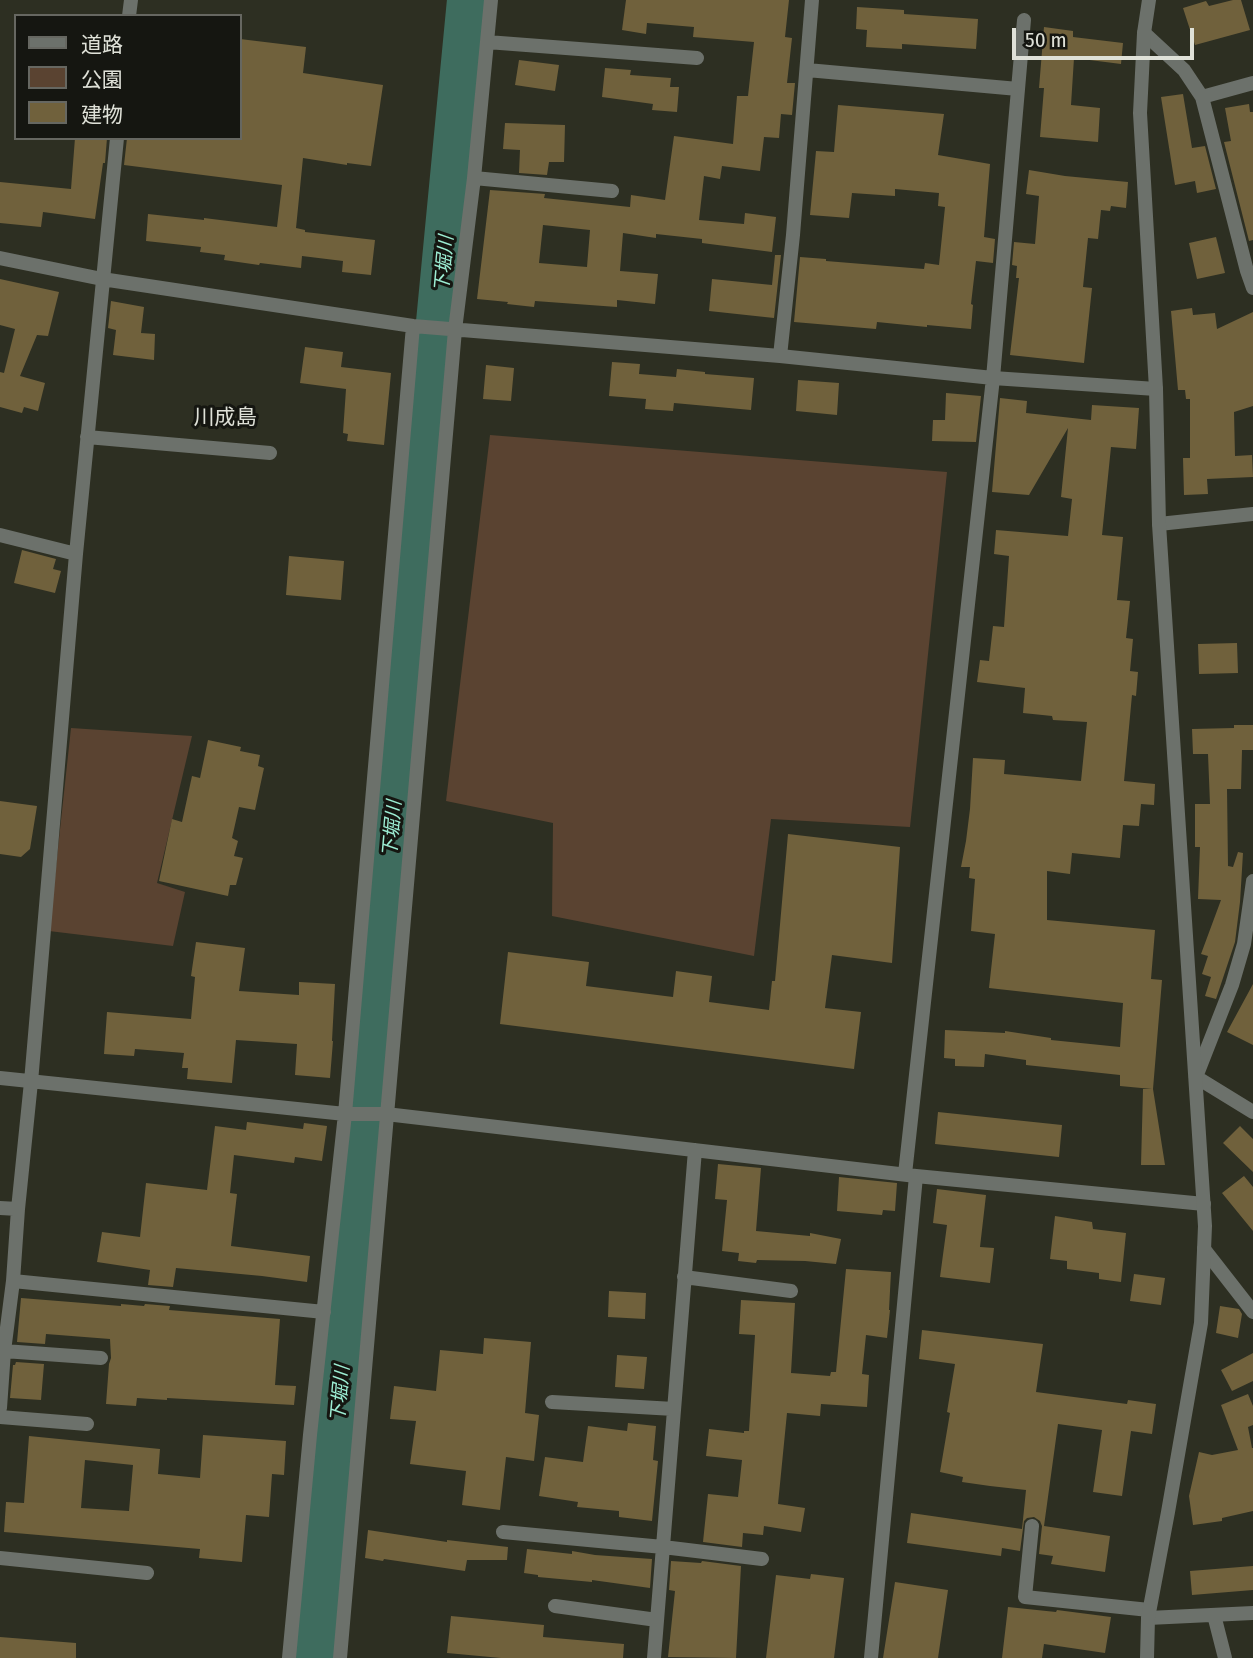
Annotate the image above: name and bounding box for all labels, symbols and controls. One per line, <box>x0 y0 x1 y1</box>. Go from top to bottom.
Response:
legend <box>14 14 242 140</box>
scale bar <box>1015 14 1197 58</box>
text: 50 m <box>1025 27 1067 53</box>
text: 道路 <box>81 32 123 58</box>
text: 公園 <box>81 67 123 93</box>
text: 建物 <box>81 102 123 128</box>
water label: 下堀川 <box>431 235 459 293</box>
district label: 川成島 <box>194 405 256 431</box>
water label: 下堀川 <box>379 800 407 858</box>
water label: 下堀川 <box>327 1365 355 1423</box>

